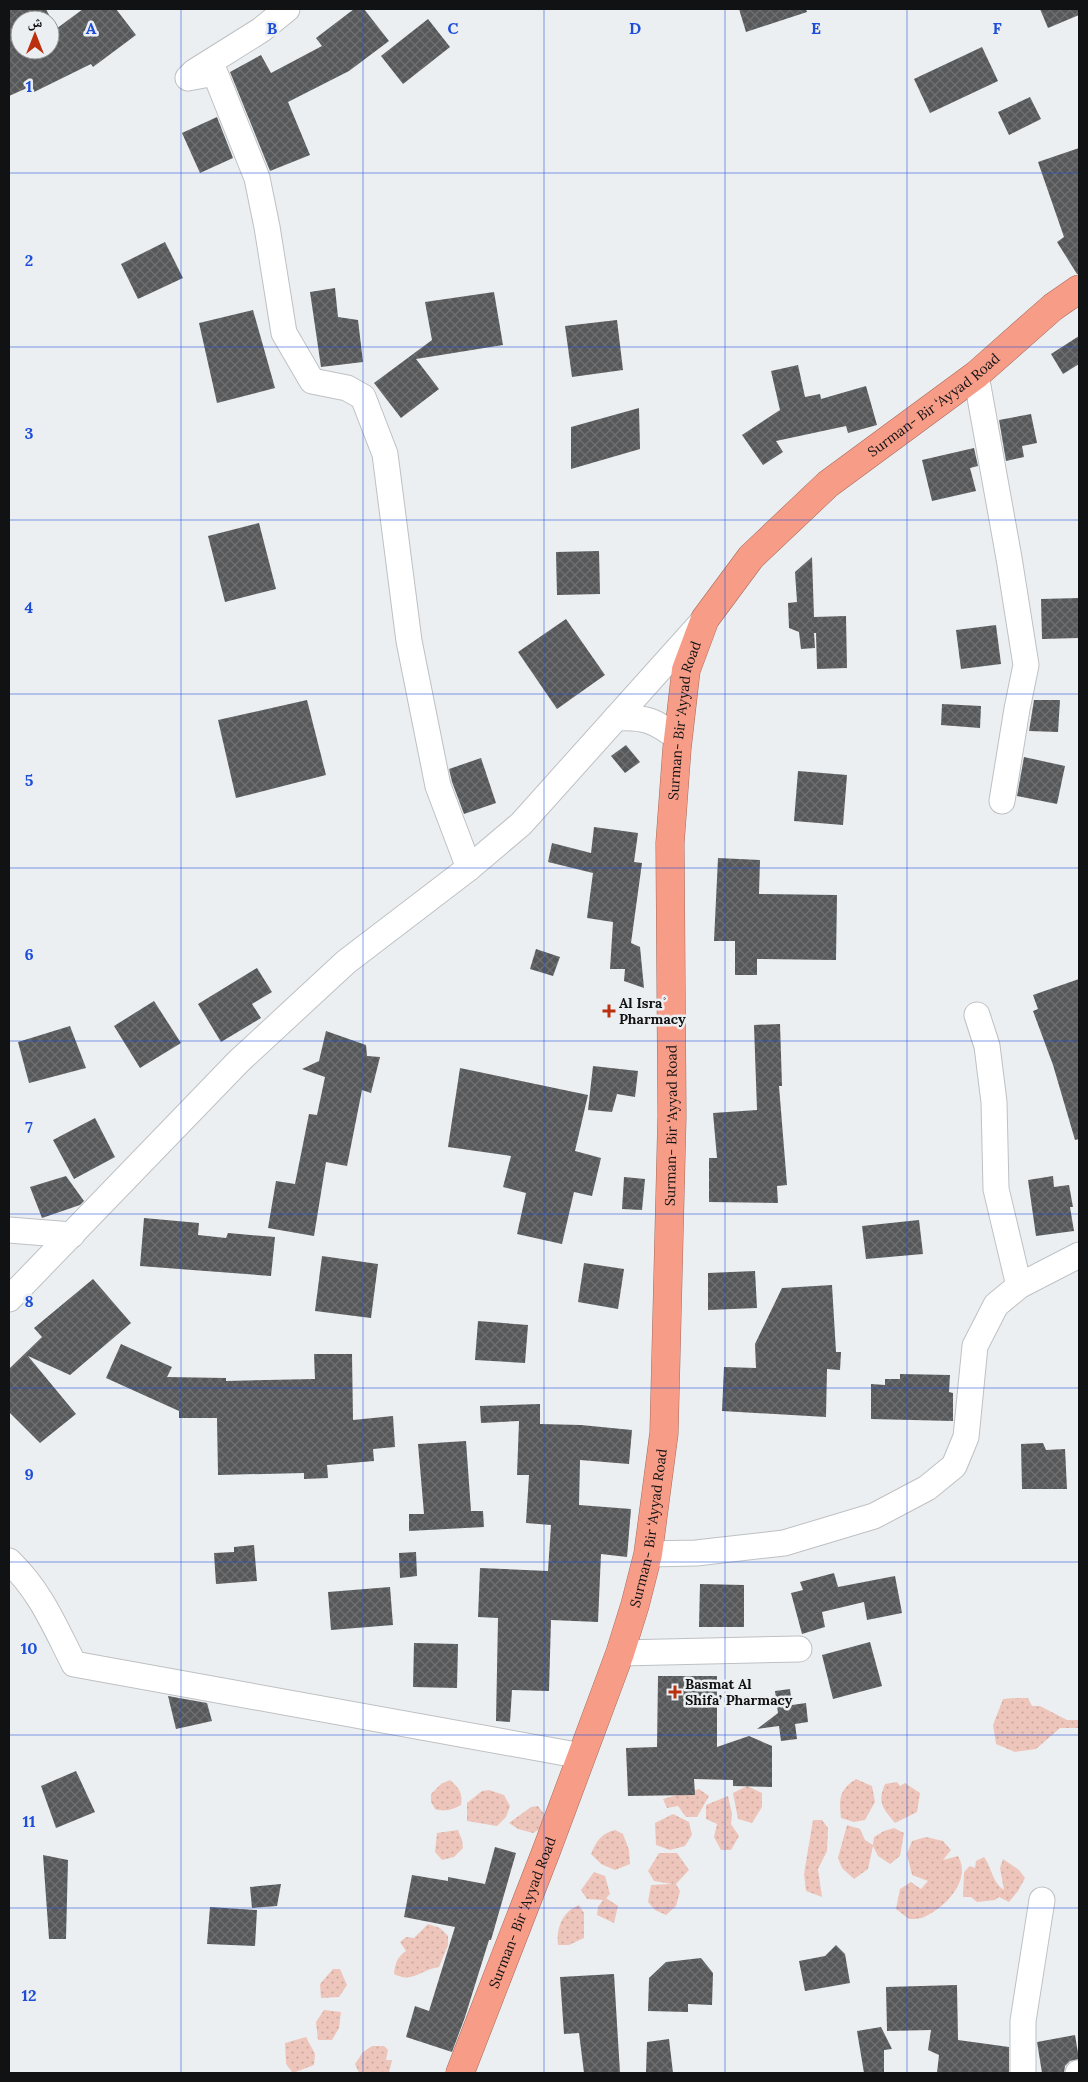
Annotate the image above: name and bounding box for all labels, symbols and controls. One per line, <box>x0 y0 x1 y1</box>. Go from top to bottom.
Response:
north arrow <box>10 10 60 60</box>
text: ش <box>28 13 43 31</box>
text: A <box>86 18 97 38</box>
text: B <box>267 18 278 38</box>
text: C <box>447 18 459 38</box>
text: D <box>629 18 641 38</box>
text: E <box>811 18 821 38</box>
text: F <box>992 18 1002 38</box>
text: 1 <box>26 76 32 96</box>
text: 2 <box>25 250 33 270</box>
street label: Surman- Bir ‘Ayyad Road <box>864 349 1003 461</box>
text: 3 <box>25 423 34 443</box>
text: 4 <box>25 597 34 617</box>
street label: Surman- Bir ‘Ayyad Road <box>664 639 705 801</box>
text: 5 <box>25 770 34 790</box>
text: 6 <box>24 944 34 964</box>
place label: Al Israʾ Pharmacy <box>619 994 686 1028</box>
marker: Al Israʾ Pharmacy <box>603 1005 615 1017</box>
street label: Surman- Bir ‘Ayyad Road <box>661 1045 681 1206</box>
text: 7 <box>25 1117 33 1137</box>
text: 8 <box>24 1291 34 1311</box>
street label: Surman- Bir ‘Ayyad Road <box>626 1448 671 1609</box>
text: 9 <box>24 1464 34 1484</box>
text: 10 <box>21 1638 37 1658</box>
place label: Basmat Al Shifa’ Pharmacy <box>685 1675 793 1709</box>
marker: Basmat Al Shifa’ Pharmacy <box>669 1686 681 1698</box>
text: 11 <box>23 1811 36 1831</box>
street label: Surman- Bir ‘Ayyad Road <box>485 1834 560 1991</box>
text: 12 <box>21 1985 37 2005</box>

